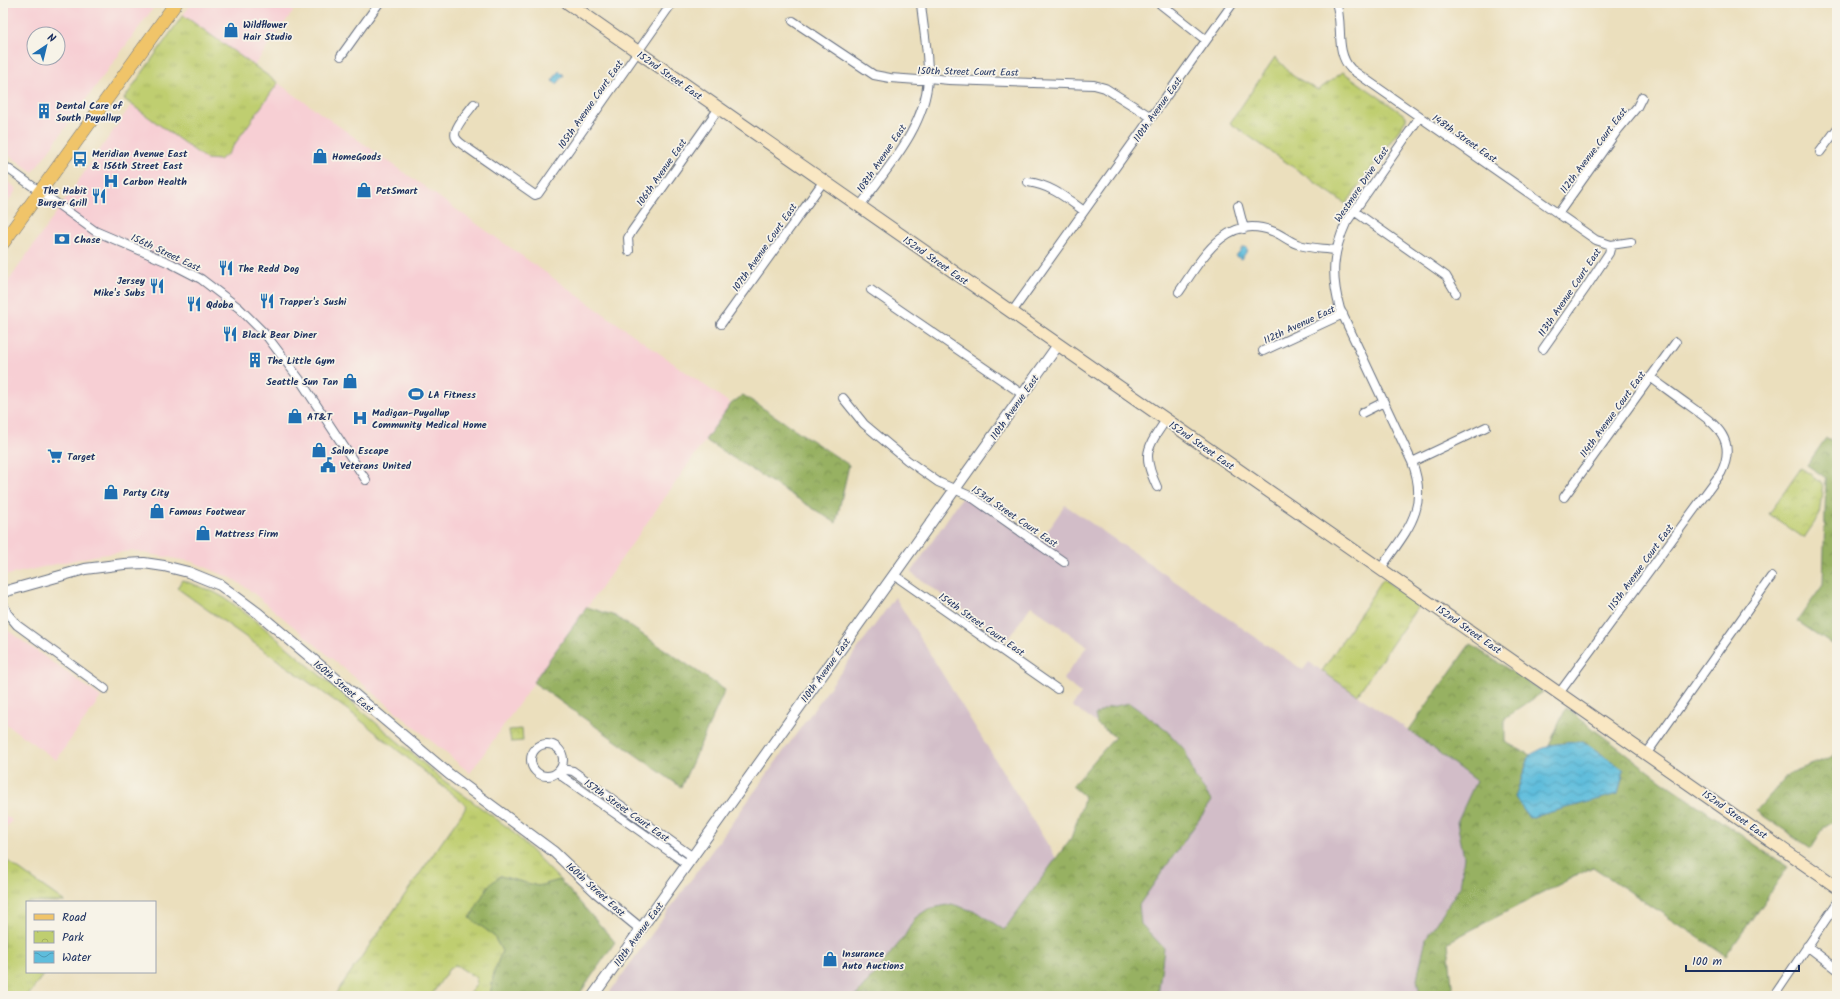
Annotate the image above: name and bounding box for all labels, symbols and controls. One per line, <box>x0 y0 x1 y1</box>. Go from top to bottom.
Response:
place label: Wildflower Hair Studio <box>243 17 293 45</box>
shop icon: Wildflower Hair Studio <box>222 21 240 39</box>
north arrow <box>26 26 66 66</box>
text: N <box>43 29 59 48</box>
street label: 152nd Street East <box>633 47 706 104</box>
street label: 105th Avenue Court East <box>554 57 628 152</box>
street label: 150th Street Court East <box>917 63 1019 81</box>
street label: 110th Avenue East <box>1129 73 1186 146</box>
place label: Dental Care of South Puyallup <box>56 98 123 126</box>
building icon: Dental Care of South Puyallup <box>35 102 53 120</box>
street label: 112th Avenue Court East <box>1556 104 1632 197</box>
street label: 148th Street East <box>1429 110 1500 167</box>
street label: 108th Avenue East <box>853 121 911 196</box>
street label: 106th Avenue East <box>633 135 691 210</box>
street label: Westmore Drive East <box>1331 143 1393 226</box>
place label: Meridian Avenue East & 156th Street East <box>92 146 188 174</box>
shop icon: HomeGoods <box>311 147 329 165</box>
place label: HomeGoods <box>332 149 382 165</box>
bus stop icon: Meridian Avenue East & 156th Street East <box>71 150 89 168</box>
hospital icon: Carbon Health <box>102 172 120 190</box>
place label: Carbon Health <box>123 174 187 190</box>
shop icon: PetSmart <box>355 181 373 199</box>
place label: The Habit Burger Grill <box>38 183 87 211</box>
place label: PetSmart <box>376 183 418 199</box>
restaurant icon: The Habit Burger Grill <box>90 187 108 205</box>
street label: 107th Avenue Court East <box>728 200 801 295</box>
bank icon: Chase <box>53 230 71 248</box>
street label: 156th Street East <box>128 230 203 276</box>
place label: Chase <box>74 232 101 248</box>
street label: 152nd Street East <box>899 232 972 289</box>
street label: 113th Avenue Court East <box>1534 245 1606 340</box>
restaurant icon: The Redd Dog <box>217 259 235 277</box>
place label: The Redd Dog <box>238 261 300 277</box>
place label: Jersey Mike's Subs <box>94 273 146 301</box>
restaurant icon: Jersey Mike's Subs <box>148 277 166 295</box>
restaurant icon: Trapper's Sushi <box>258 292 276 310</box>
place label: Trapper's Sushi <box>279 294 347 310</box>
restaurant icon: Qdoba <box>185 295 203 313</box>
place label: Qdoba <box>206 297 233 313</box>
street label: 112th Avenue East <box>1261 301 1338 349</box>
restaurant icon: Black Bear Diner <box>221 325 239 343</box>
place label: Black Bear Diner <box>242 327 317 343</box>
building icon: The Little Gym <box>246 351 264 369</box>
place label: The Little Gym <box>267 353 335 369</box>
street label: 114th Avenue Court East <box>1576 368 1650 461</box>
street label: 110th Avenue East <box>986 371 1043 444</box>
shop icon: Seattle Sun Tan <box>341 372 359 390</box>
place label: Seattle Sun Tan <box>266 374 338 390</box>
sports icon: LA Fitness <box>407 385 425 403</box>
place label: LA Fitness <box>428 387 476 403</box>
place label: Madigan-Puyallup Community Medical Home <box>372 405 487 433</box>
shop icon: AT&T <box>286 407 304 425</box>
place label: AT&T <box>307 409 334 425</box>
hospital icon: Madigan-Puyallup Community Medical Home <box>351 409 369 427</box>
street label: 152nd Street East <box>1165 417 1238 474</box>
shop icon: Salon Escape <box>310 441 328 459</box>
place label: Salon Escape <box>331 443 389 459</box>
supermarket icon: Target <box>46 447 64 465</box>
place label: Target <box>67 449 96 465</box>
public building icon: Veterans United <box>319 456 337 474</box>
place label: Veterans United <box>340 458 412 474</box>
street label: 153rd Street Court East <box>968 482 1061 552</box>
shop icon: Party City <box>102 483 120 501</box>
place label: Party City <box>123 485 170 501</box>
shop icon: Famous Footwear <box>148 502 166 520</box>
place label: Famous Footwear <box>169 504 246 520</box>
street label: 115th Avenue Court East <box>1604 521 1678 614</box>
shop icon: Mattress Firm <box>194 524 212 542</box>
place label: Mattress Firm <box>215 526 278 542</box>
street label: 154th Street Court East <box>935 589 1028 661</box>
street label: 152nd Street East <box>1432 601 1505 658</box>
street label: 110th Avenue East <box>797 635 855 706</box>
street label: 160th Street East <box>309 657 377 717</box>
street label: 157th Street Court East <box>581 775 672 846</box>
street label: 152nd Street East <box>1698 786 1771 843</box>
street label: 160th Street East <box>562 859 629 921</box>
street label: 110th Avenue East <box>610 899 668 970</box>
legend <box>26 901 156 973</box>
text: Road <box>62 908 87 927</box>
text: Park <box>62 928 84 947</box>
place label: Insurance Auto Auctions <box>842 946 904 974</box>
scale bar <box>1686 947 1799 973</box>
text: Water <box>62 948 92 967</box>
shop icon: Insurance Auto Auctions <box>821 950 839 968</box>
text: 100 m <box>1692 952 1723 971</box>

